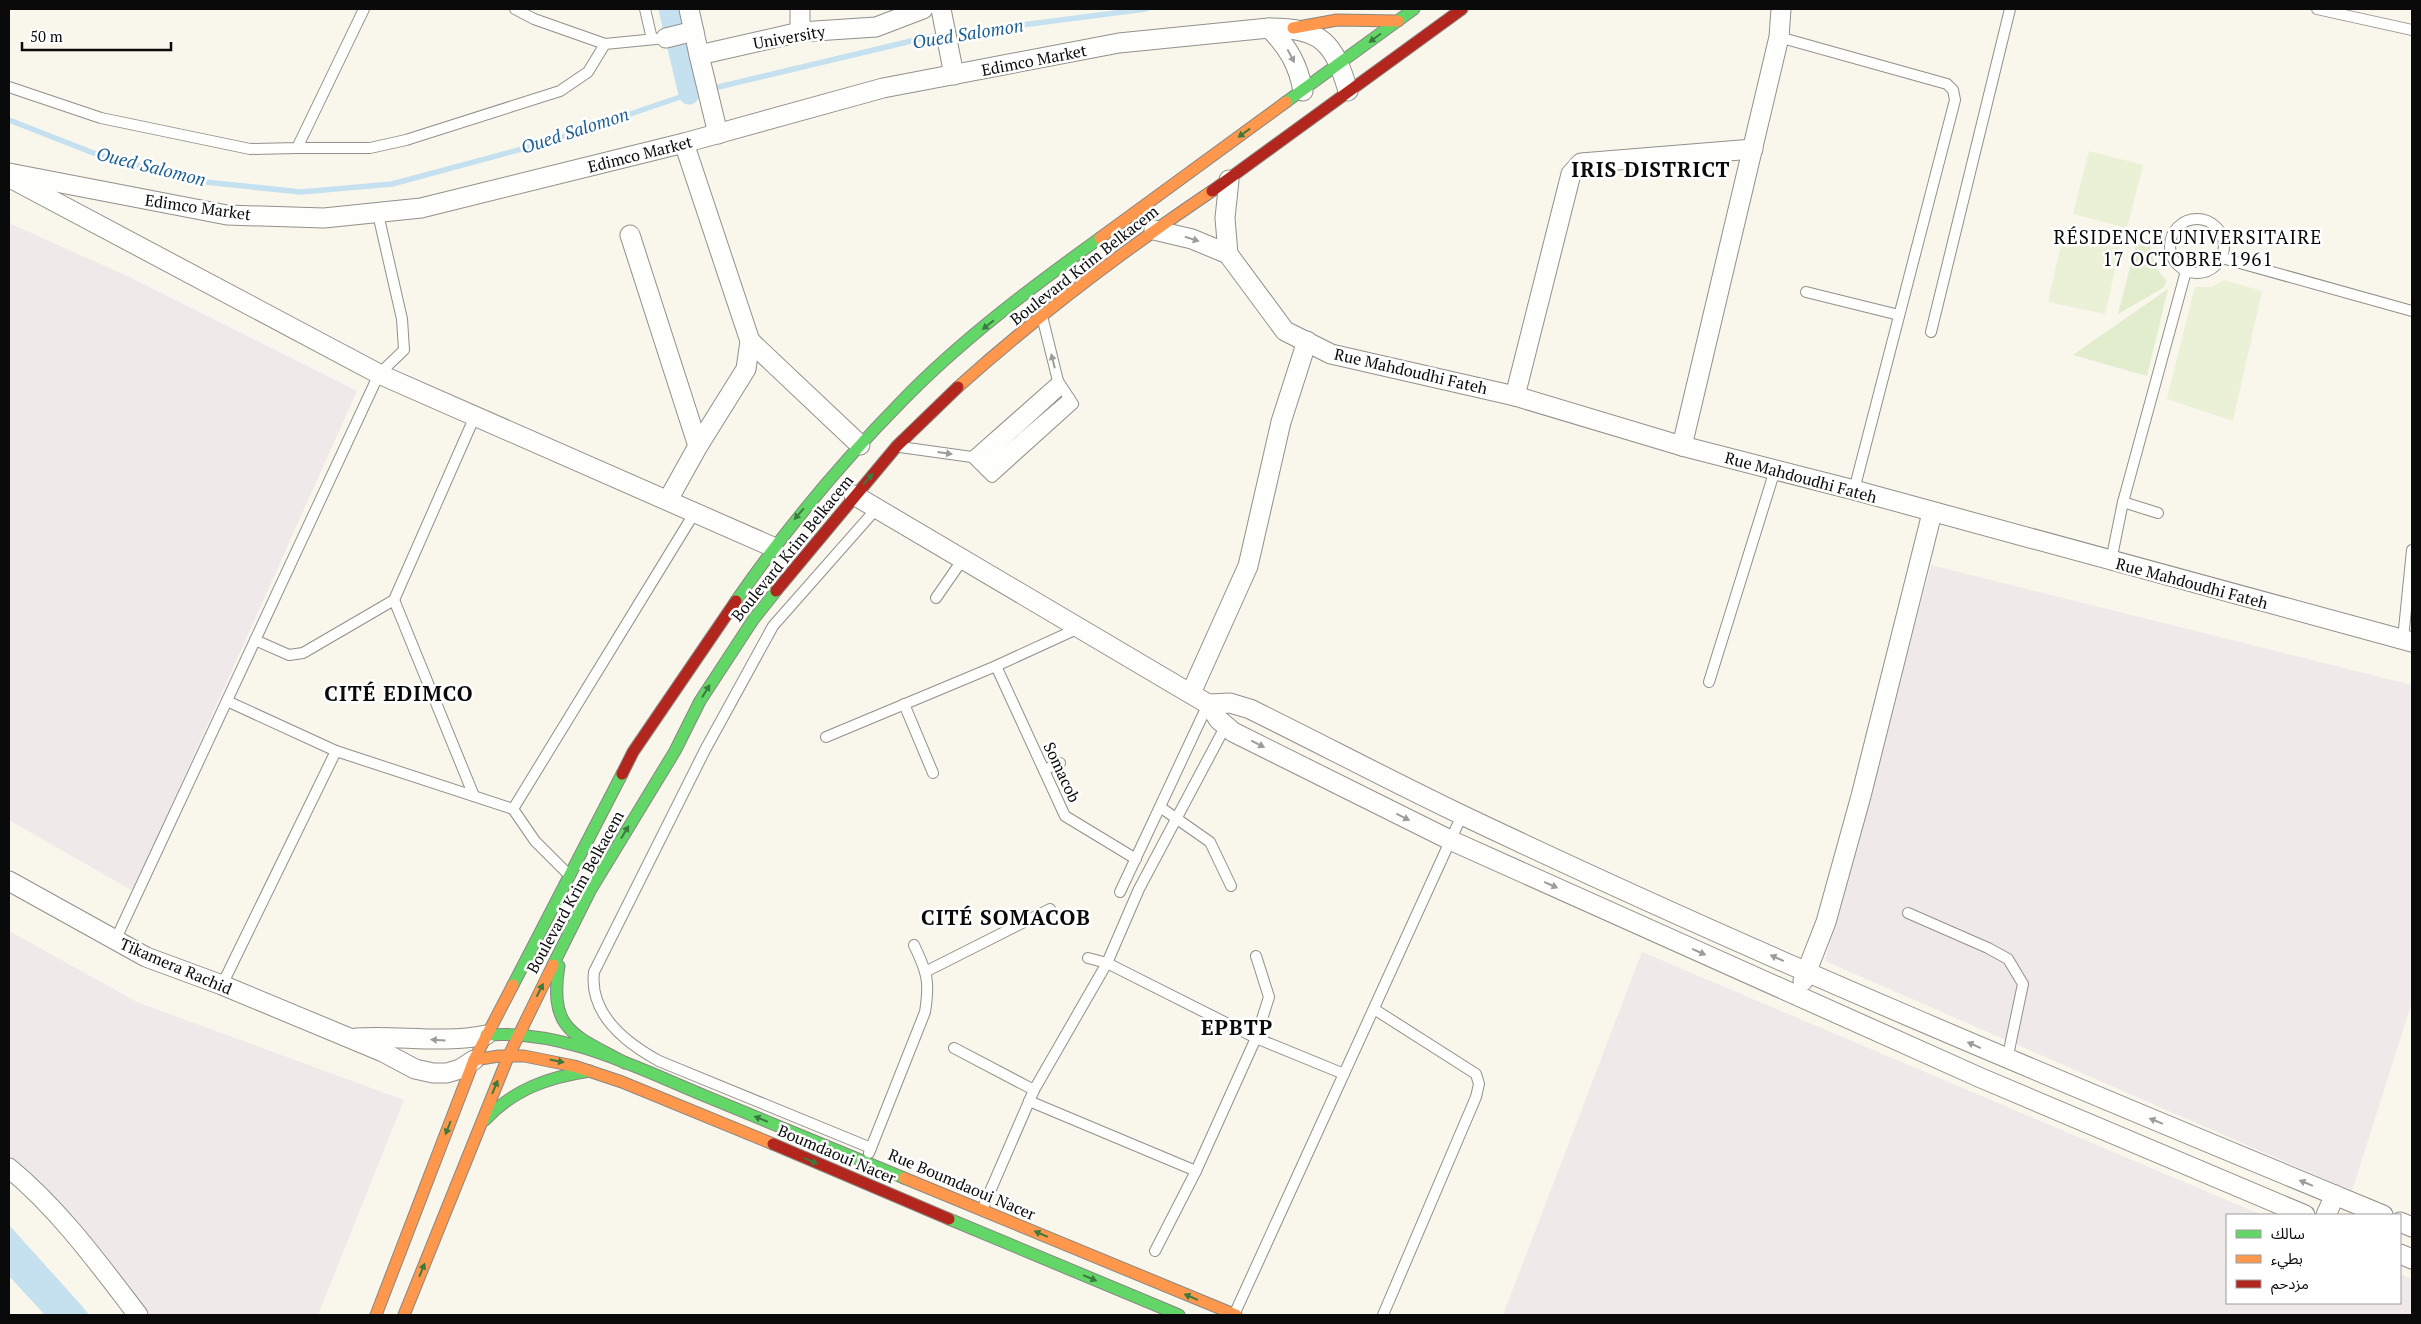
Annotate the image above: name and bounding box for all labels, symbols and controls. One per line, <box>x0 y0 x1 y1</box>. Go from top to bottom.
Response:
water label: Oued Salomon <box>911 12 1025 54</box>
scale bar <box>22 20 171 52</box>
street label: University <box>751 20 828 54</box>
text: 50 m <box>30 26 63 46</box>
one-way arrow <box>1368 33 1382 43</box>
street label: Edimco Market <box>979 39 1089 81</box>
one-way arrow <box>1287 50 1296 63</box>
water label: Oued Salomon <box>518 101 632 159</box>
one-way arrow <box>1237 128 1251 138</box>
street label: Edimco Market <box>585 130 695 178</box>
water label: Oued Salomon <box>94 141 209 191</box>
district label: IRIS DISTRICT <box>1571 155 1731 183</box>
street label: Edimco Market <box>144 189 253 225</box>
street label: Boulevard Krim Belkacem <box>1005 200 1163 330</box>
district label: RÉSIDENCE UNIVERSITAIRE 17 OCTOBRE 1961 <box>2054 224 2322 271</box>
one-way arrow <box>1185 236 1200 244</box>
one-way arrow <box>981 320 994 331</box>
street label: Rue Mahdoudhi Fateh <box>1332 343 1490 399</box>
one-way arrow <box>1049 354 1057 369</box>
street label: Rue Mahdoudhi Fateh <box>1722 446 1880 508</box>
one-way arrow <box>937 449 953 457</box>
street label: Boulevard Krim Belkacem <box>726 470 858 626</box>
one-way arrow <box>862 473 873 485</box>
one-way arrow <box>793 508 805 520</box>
street label: Rue Mahdoudhi Fateh <box>2113 552 2271 614</box>
district label: CITÉ EDIMCO <box>324 679 474 707</box>
one-way arrow <box>701 685 711 698</box>
street label: Somacob <box>1038 738 1086 806</box>
one-way arrow <box>1251 740 1265 748</box>
street label: Boulevard Krim Belkacem <box>521 807 629 977</box>
one-way arrow <box>1396 813 1411 821</box>
one-way arrow <box>621 826 630 839</box>
one-way arrow <box>1544 882 1558 890</box>
district label: CITÉ SOMACOB <box>921 903 1091 931</box>
street label: Tikamera Rachid <box>117 932 236 1000</box>
one-way arrow <box>1692 948 1706 956</box>
one-way arrow <box>1770 953 1784 961</box>
one-way arrow <box>535 983 544 998</box>
district label: EPBTP <box>1201 1013 1273 1041</box>
one-way arrow <box>430 1035 446 1043</box>
one-way arrow <box>1967 1040 1981 1048</box>
one-way arrow <box>549 1058 565 1066</box>
one-way arrow <box>491 1079 499 1094</box>
one-way arrow <box>753 1115 768 1123</box>
one-way arrow <box>2148 1117 2163 1125</box>
street label: Boumdaoui Nacer <box>774 1119 900 1189</box>
one-way arrow <box>444 1121 452 1136</box>
street label: Rue Boumdaoui Nacer <box>885 1143 1040 1225</box>
one-way arrow <box>804 1157 818 1165</box>
one-way arrow <box>2299 1179 2313 1187</box>
legend <box>2226 1214 2401 1304</box>
text: سالك <box>2271 1223 2305 1243</box>
one-way arrow <box>1033 1230 1048 1238</box>
text: بطيء <box>2271 1248 2303 1270</box>
one-way arrow <box>418 1262 426 1277</box>
text: مزدحم <box>2271 1273 2309 1295</box>
one-way arrow <box>1083 1274 1098 1282</box>
one-way arrow <box>1184 1292 1198 1300</box>

